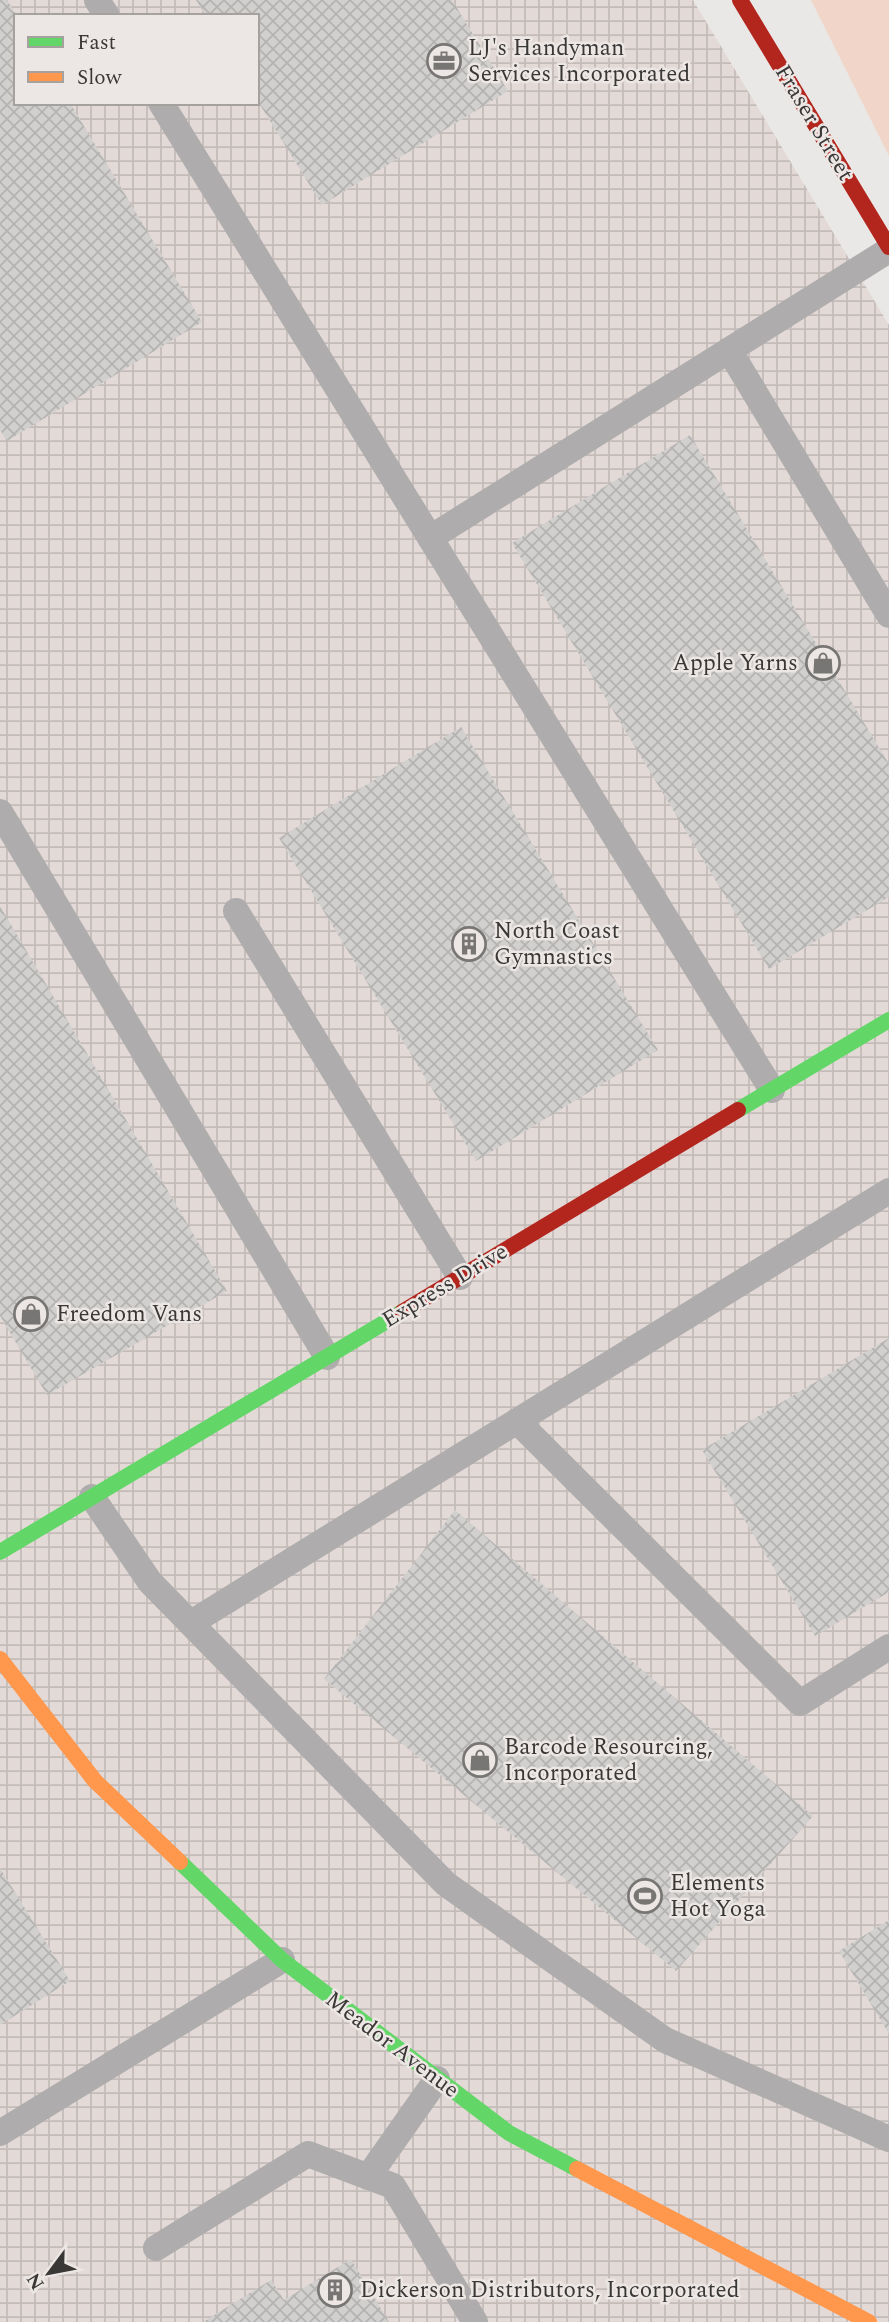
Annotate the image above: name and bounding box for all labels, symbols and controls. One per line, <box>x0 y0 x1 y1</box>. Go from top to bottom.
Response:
legend <box>14 14 259 105</box>
text: Fast <box>77 27 116 59</box>
place label: LJ's Handyman Services Incorporated <box>468 31 690 92</box>
office icon: LJ's Handyman Services Incorporated <box>425 42 463 80</box>
street label: Fraser Street <box>765 58 863 188</box>
text: Slow <box>77 62 123 94</box>
shop icon: Apple Yarns <box>804 644 842 682</box>
place label: Apple Yarns <box>672 646 798 681</box>
place label: North Coast Gymnastics <box>494 914 620 975</box>
building icon: North Coast Gymnastics <box>450 925 488 963</box>
street label: Express Drive <box>375 1235 515 1337</box>
shop icon: Freedom Vans <box>12 1295 50 1333</box>
place label: Freedom Vans <box>56 1297 202 1332</box>
place label: Barcode Resourcing, Incorporated <box>504 1730 713 1791</box>
shop icon: Barcode Resourcing, Incorporated <box>461 1741 499 1779</box>
place label: Elements Hot Yoga <box>670 1866 766 1927</box>
sports icon: Elements Hot Yoga <box>626 1877 664 1915</box>
street label: Meador Avenue <box>317 1983 467 2107</box>
north arrow <box>14 2238 84 2308</box>
text: N <box>19 2267 52 2295</box>
building icon: Dickerson Distributors, Incorporated <box>316 2271 354 2309</box>
place label: Dickerson Distributors, Incorporated <box>360 2273 740 2308</box>

